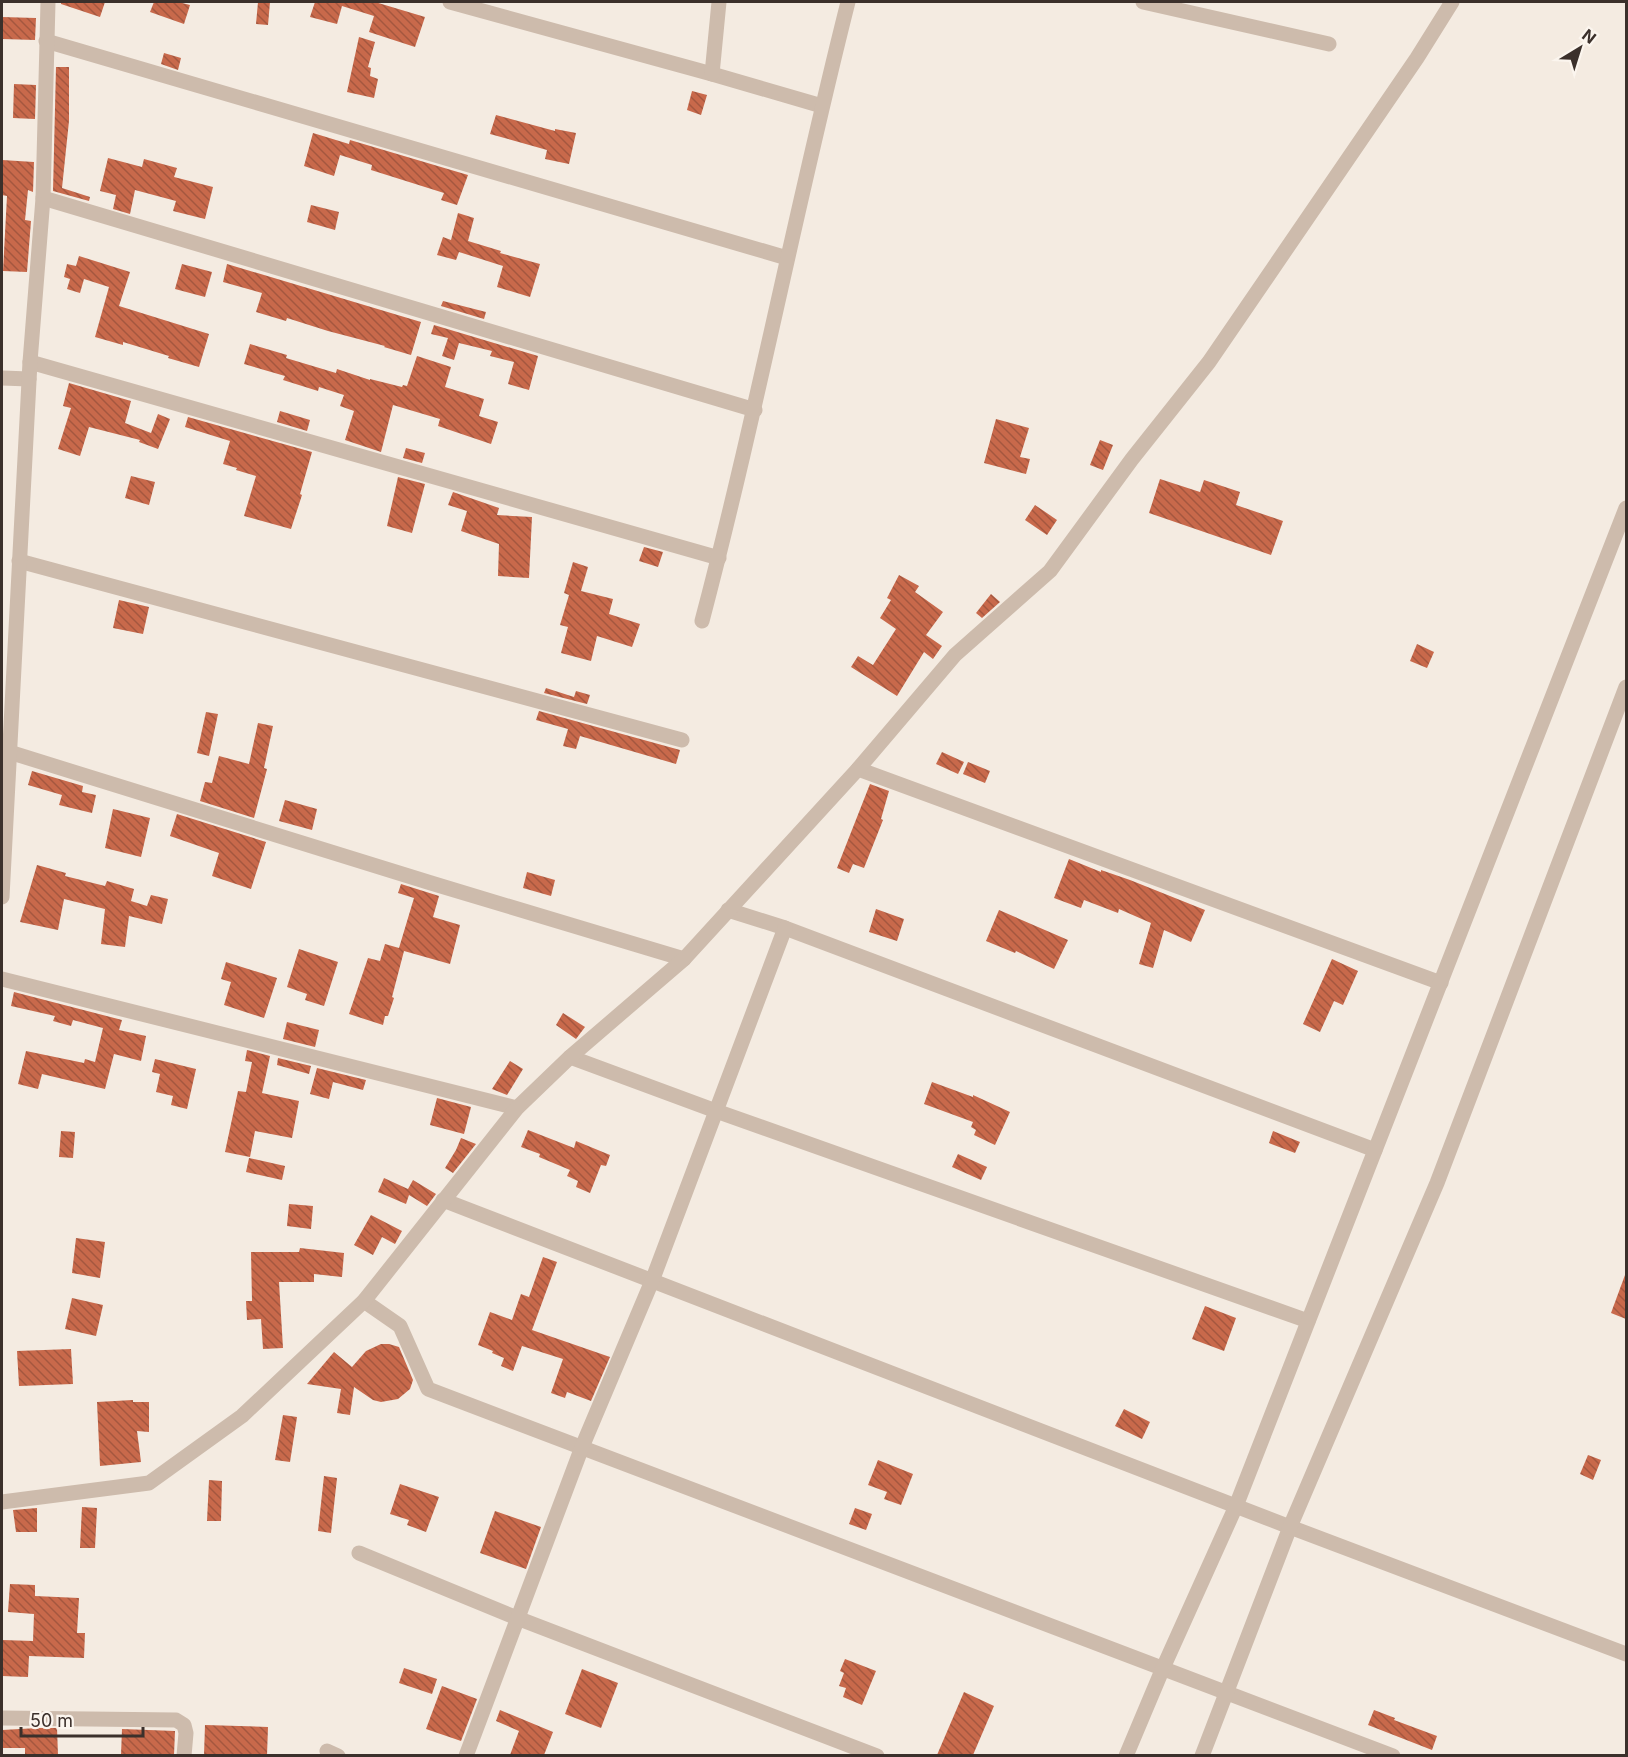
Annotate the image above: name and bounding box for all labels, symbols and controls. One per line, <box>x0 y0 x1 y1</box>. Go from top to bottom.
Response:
north arrow <box>1550 18 1610 78</box>
text: N <box>1578 25 1600 48</box>
scale bar <box>21 1700 142 1738</box>
text: 50 m <box>30 1710 73 1731</box>

